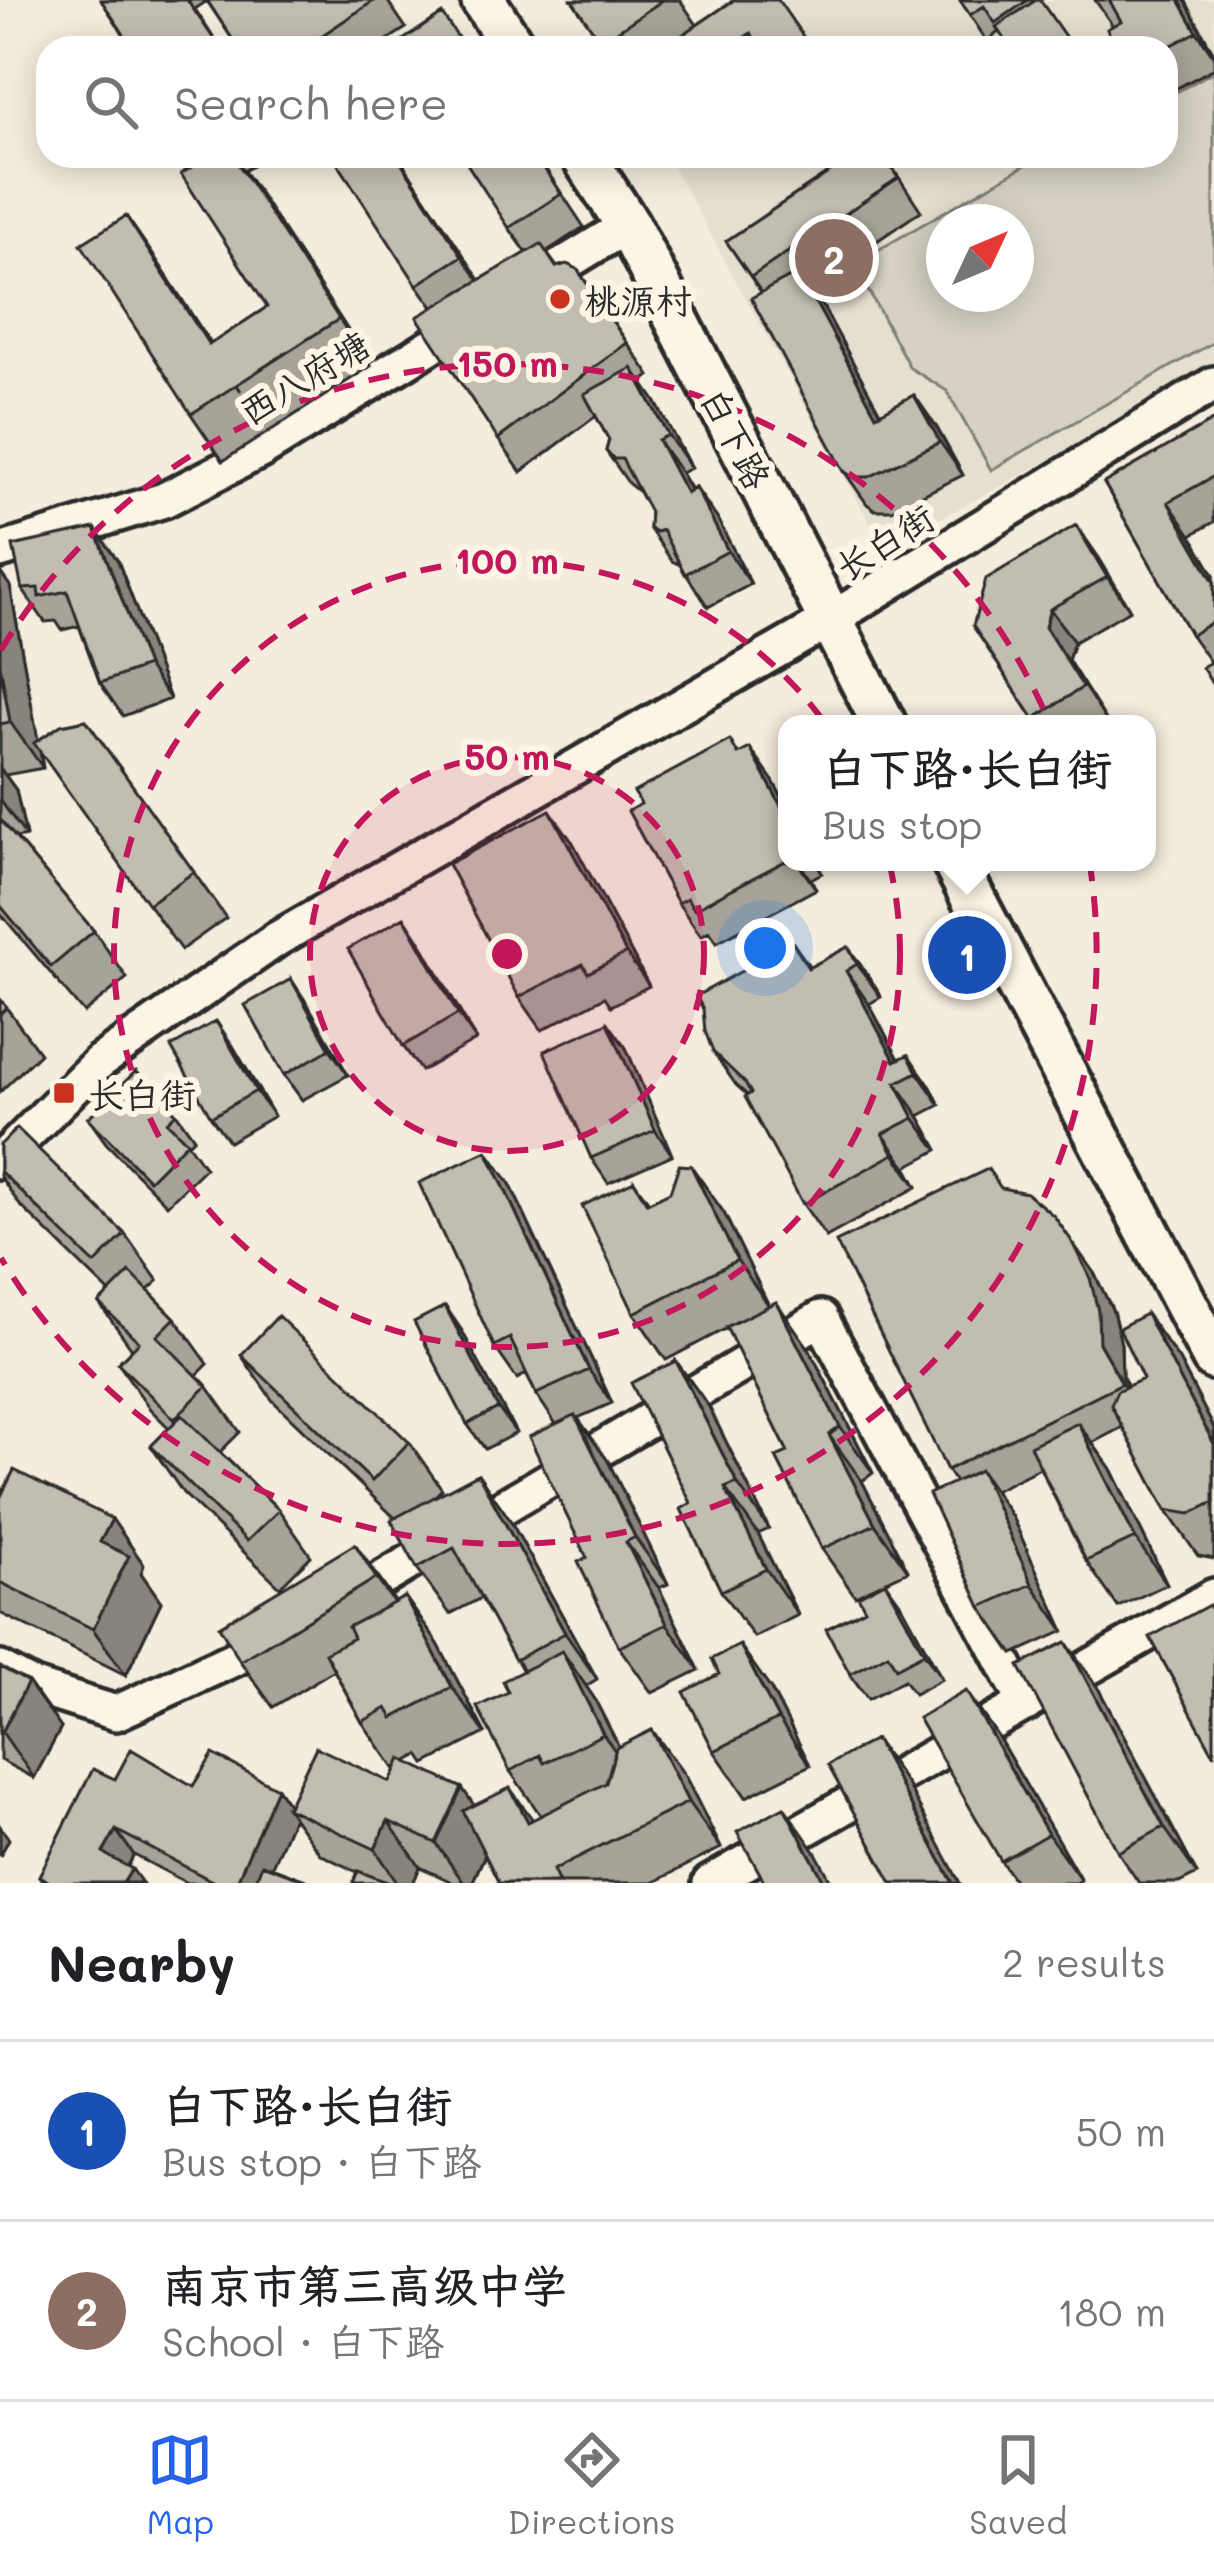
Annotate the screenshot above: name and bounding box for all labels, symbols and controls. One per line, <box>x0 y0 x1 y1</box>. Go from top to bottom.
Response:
search box <box>36 36 1178 168</box>
icon: search <box>78 69 144 135</box>
text: Search here <box>174 73 448 131</box>
north arrow <box>926 204 1034 312</box>
pin: 2 <box>795 213 873 303</box>
place label: 桃源村 <box>584 276 692 323</box>
marker: 桃源村 <box>547 286 573 312</box>
street label: 西八府塘 <box>230 320 378 434</box>
text: 150 m <box>456 339 558 386</box>
street label: 白下路 <box>692 379 782 497</box>
street label: 长白街 <box>826 492 942 590</box>
text: 100 m <box>455 536 559 583</box>
popup <box>778 715 1156 871</box>
text: 50 m <box>464 732 550 779</box>
text: 白下路·长白街 <box>822 738 1112 796</box>
text: Bus stop <box>822 798 982 849</box>
pin: 1 <box>928 910 1006 1000</box>
your location <box>735 918 795 978</box>
centre of rings <box>486 933 528 975</box>
place label: 长白街 <box>88 1070 196 1117</box>
marker: 长白街 <box>51 1080 77 1106</box>
text: Nearby <box>48 1928 235 1995</box>
text: 2 results <box>1002 1936 1166 1987</box>
text: 白下路·长白街 <box>162 2075 452 2133</box>
text: 1 <box>78 2105 96 2156</box>
text: 50 m <box>1076 2105 1166 2156</box>
text: Bus stop · 白下路 <box>162 2135 481 2186</box>
text: 南京市第三高级中学 <box>162 2255 567 2313</box>
text: 2 <box>76 2285 98 2336</box>
text: 180 m <box>1057 2285 1166 2336</box>
text: School · 白下路 <box>162 2315 444 2366</box>
tab: Map <box>147 2427 214 2542</box>
tab: Directions <box>508 2427 675 2542</box>
tab: Saved <box>969 2427 1067 2542</box>

